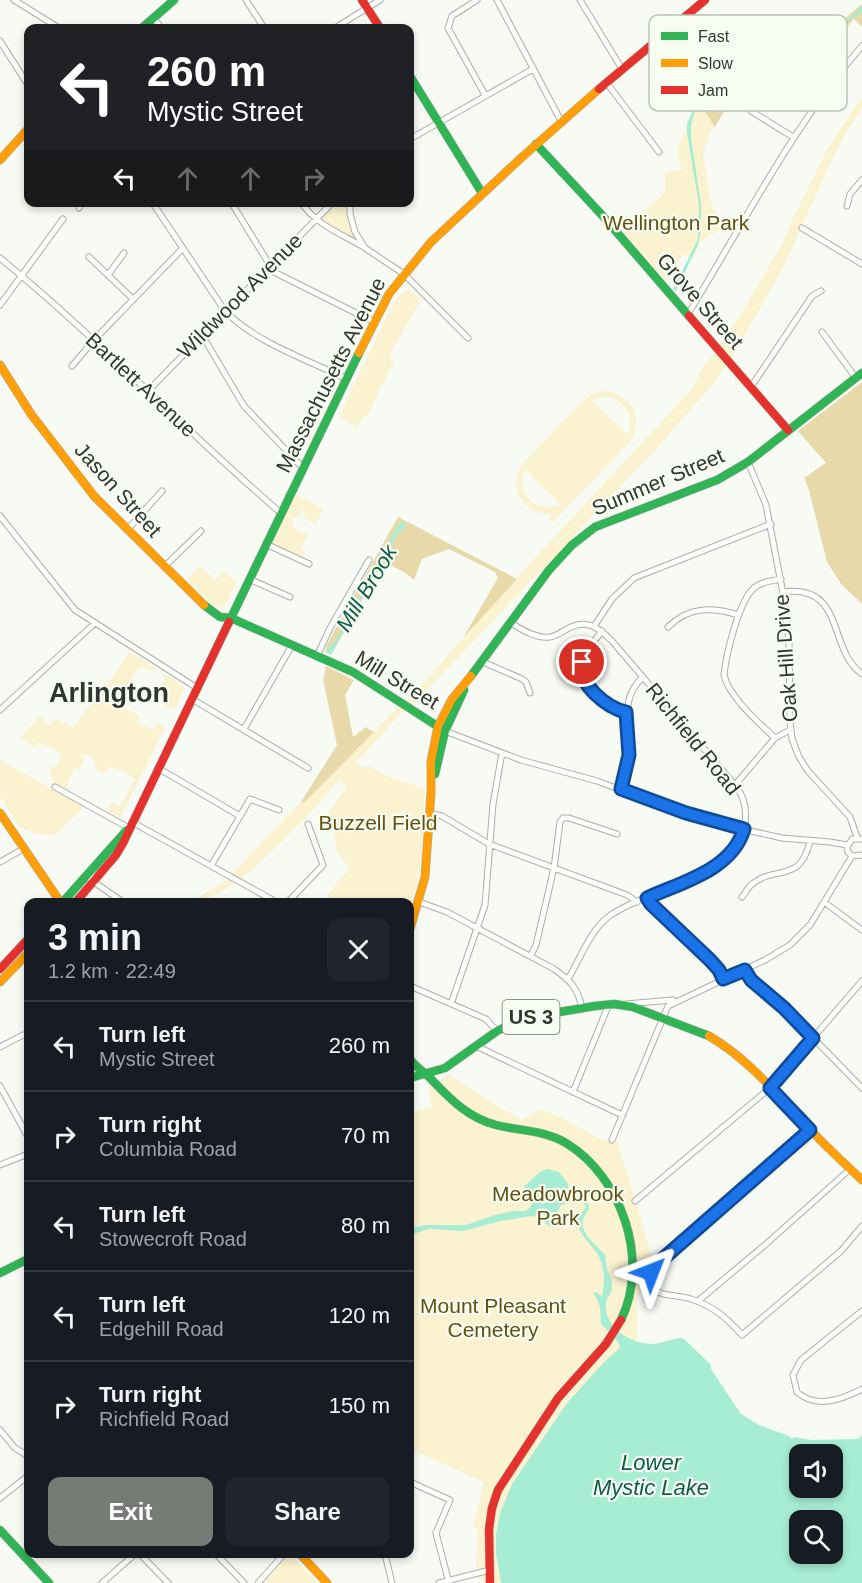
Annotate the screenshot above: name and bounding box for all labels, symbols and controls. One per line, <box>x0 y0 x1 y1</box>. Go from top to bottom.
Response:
legend <box>649 15 847 111</box>
text: Fast <box>698 28 730 45</box>
icon: left <box>48 48 126 126</box>
text: 260 m <box>147 48 266 95</box>
text: Slow <box>698 55 733 72</box>
text: Jam <box>698 82 728 99</box>
text: Mystic Street <box>147 97 303 127</box>
icon: left <box>108 162 141 195</box>
icon: ahead <box>171 162 204 195</box>
icon: ahead <box>234 162 267 195</box>
icon: right <box>297 162 330 195</box>
park label: Wellington Park <box>603 211 750 234</box>
street label: Wildwood Avenue <box>173 229 307 363</box>
street label: Grove Street <box>653 248 748 353</box>
street label: Massachusetts Avenue <box>271 274 390 476</box>
street label: Bartlett Avenue <box>82 328 201 441</box>
street label: Jason Street <box>70 438 166 541</box>
street label: Summer Street <box>588 443 727 520</box>
water label: Mill Brook <box>331 540 403 636</box>
street label: Oak Hill Drive <box>770 593 801 723</box>
pin <box>556 636 607 687</box>
icon: arrive <box>565 645 598 678</box>
street label: Mill Street <box>351 646 443 714</box>
district label: Arlington <box>49 678 169 708</box>
street label: Richfield Road <box>641 678 745 799</box>
park label: Buzzell Field <box>318 811 438 834</box>
text: 3 min <box>48 917 142 958</box>
button: close <box>327 918 390 981</box>
text: 1.2 km · 22:49 <box>48 960 176 982</box>
road number: US 3 <box>502 1000 560 1034</box>
text: Turn left <box>99 1022 185 1047</box>
icon: left <box>48 1030 81 1063</box>
text: 260 m <box>329 1033 390 1058</box>
text: Mystic Street <box>99 1048 215 1070</box>
text: Turn right <box>99 1112 201 1137</box>
icon: right <box>48 1120 81 1153</box>
text: 70 m <box>341 1123 390 1148</box>
text: Columbia Road <box>99 1138 237 1160</box>
park label: Meadowbrook Park <box>492 1182 624 1229</box>
text: Turn left <box>99 1202 185 1227</box>
icon: left <box>48 1210 81 1243</box>
text: 80 m <box>341 1213 390 1238</box>
text: Stowecroft Road <box>99 1228 247 1250</box>
position arrow <box>619 1240 683 1304</box>
text: Turn left <box>99 1292 185 1317</box>
park label: Mount Pleasant Cemetery <box>420 1294 566 1341</box>
icon: left <box>48 1300 81 1333</box>
text: 120 m <box>329 1303 390 1328</box>
text: Edgehill Road <box>99 1318 224 1340</box>
text: Turn right <box>99 1382 201 1407</box>
icon: right <box>48 1390 81 1423</box>
text: 150 m <box>329 1393 390 1418</box>
text: Richfield Road <box>99 1408 229 1430</box>
map controls <box>789 1444 843 1564</box>
button: sound <box>789 1444 843 1498</box>
water label: Lower Mystic Lake <box>593 1450 709 1500</box>
button: Exit <box>48 1477 213 1546</box>
button: Share <box>225 1477 390 1546</box>
button: search <box>789 1510 843 1564</box>

